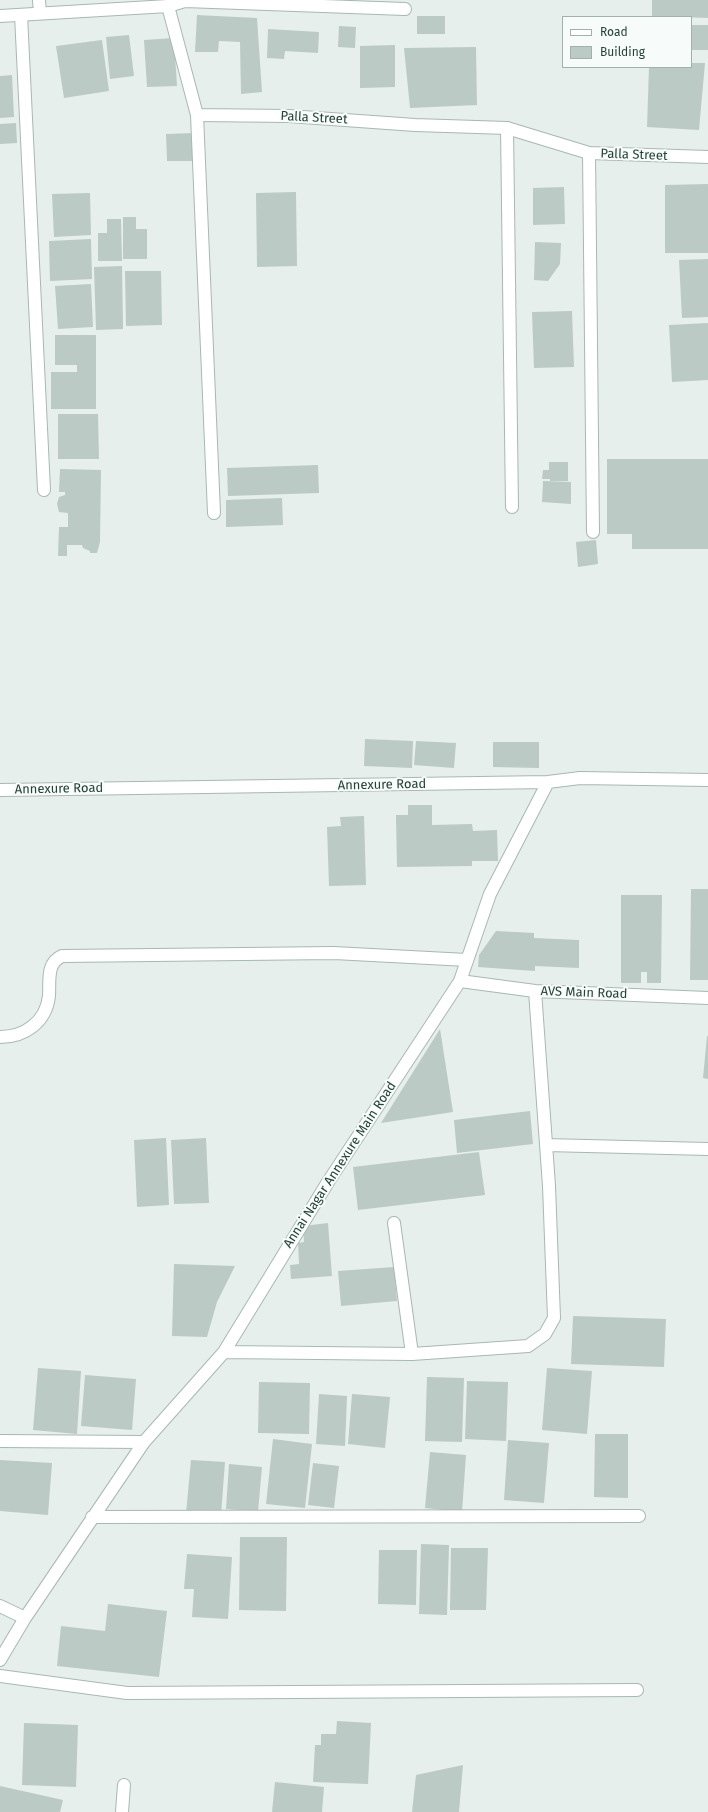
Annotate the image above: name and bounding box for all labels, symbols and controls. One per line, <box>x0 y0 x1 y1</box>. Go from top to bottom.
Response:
legend <box>562 16 692 68</box>
text: Road <box>600 25 628 39</box>
text: Building <box>600 45 645 59</box>
street label: Palla Street <box>280 108 348 128</box>
street label: Palla Street <box>600 146 668 164</box>
street label: Annexure Road <box>338 776 426 794</box>
street label: Annexure Road <box>15 780 103 798</box>
street label: AVS Main Road <box>540 984 628 1002</box>
street label: Annai Nagar Annexure Main Road <box>280 1079 400 1251</box>

